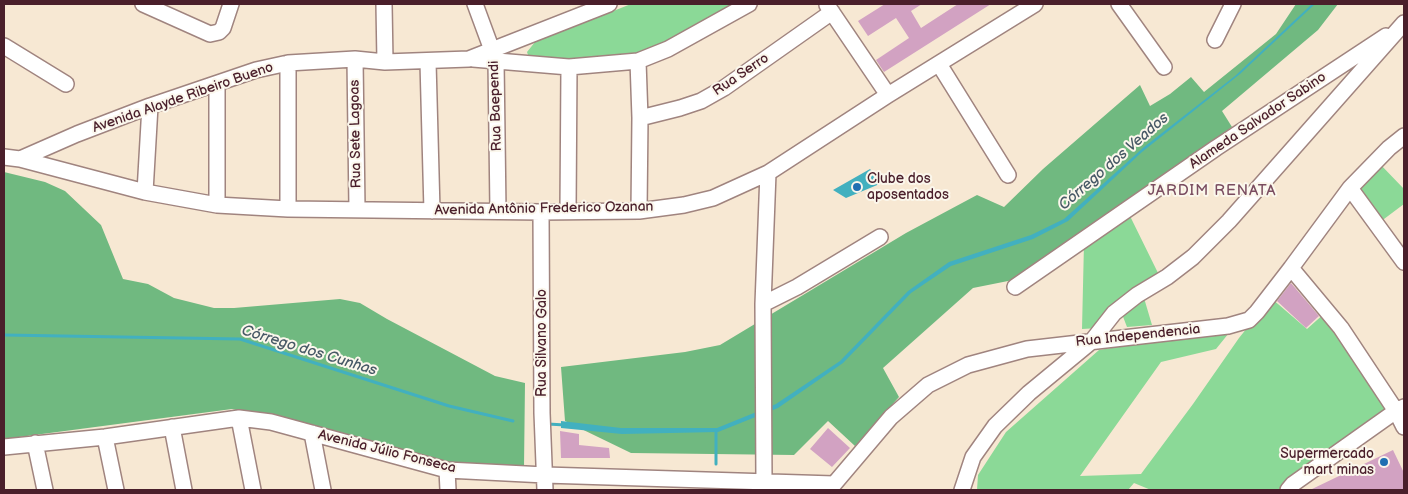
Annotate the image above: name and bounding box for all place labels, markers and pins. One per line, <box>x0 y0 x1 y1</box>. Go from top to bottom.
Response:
place label: Clube dos aposentados <box>867 171 949 203</box>
marker: Clube dos aposentados <box>851 181 863 193</box>
place label: Supermercado mart minas <box>1280 446 1374 478</box>
marker: Supermercado mart minas <box>1378 456 1390 468</box>

